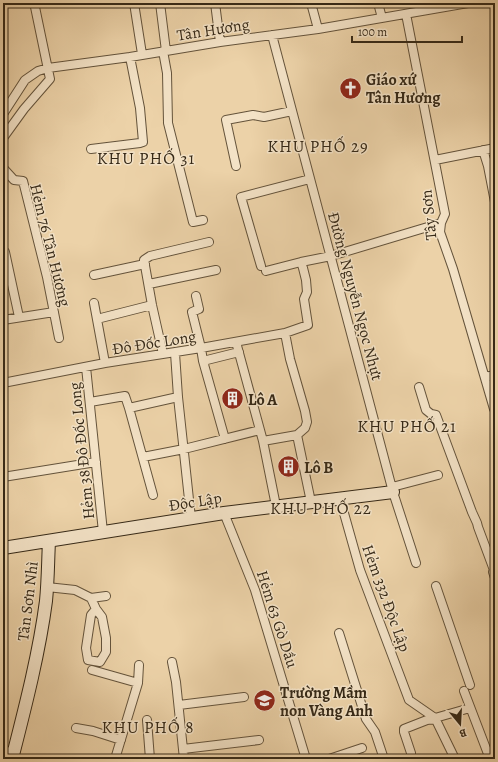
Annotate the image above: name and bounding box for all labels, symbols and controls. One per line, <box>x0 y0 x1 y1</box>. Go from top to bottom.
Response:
street label: Tân Hương <box>175 13 251 47</box>
scale bar <box>352 18 462 44</box>
text: 100 m <box>358 24 387 40</box>
place label: Giáo xứ Tân Hương <box>366 69 441 109</box>
church icon: Giáo xứ Tân Hương <box>338 75 364 101</box>
district label: KHU PHỐ 29 <box>267 135 369 158</box>
district label: KHU PHỐ 31 <box>97 147 195 170</box>
street label: Hẻm 76 Tân Hương <box>24 181 76 309</box>
street label: Tây Sơn <box>415 188 443 241</box>
street label: Đường Nguyễn Ngọc Nhựt <box>322 210 388 383</box>
street label: Đô Đốc Long <box>111 325 198 360</box>
street label: Hẻm 38 Đô Đốc Long <box>64 381 100 521</box>
building icon: Lô A <box>219 386 245 412</box>
place label: Lô A <box>248 389 278 411</box>
district label: KHU PHỐ 21 <box>357 415 457 438</box>
building icon: Lô B <box>275 454 301 480</box>
place label: Lô B <box>304 457 333 479</box>
street label: Độc Lập <box>167 487 223 517</box>
district label: KHU PHỐ 22 <box>270 497 372 520</box>
street label: Hẻm 332 Độc Lập <box>356 542 416 655</box>
street label: Tân Sơn Nhì <box>12 560 44 642</box>
street label: Hẻm 63 Gò Dầu <box>251 568 303 671</box>
place label: Trường Mầm non Vàng Anh <box>280 682 373 722</box>
school or university icon: Trường Mầm non Vàng Anh <box>251 688 277 714</box>
north arrow <box>440 704 480 744</box>
district label: KHU PHỐ 8 <box>102 716 195 739</box>
text: B <box>457 725 469 741</box>

